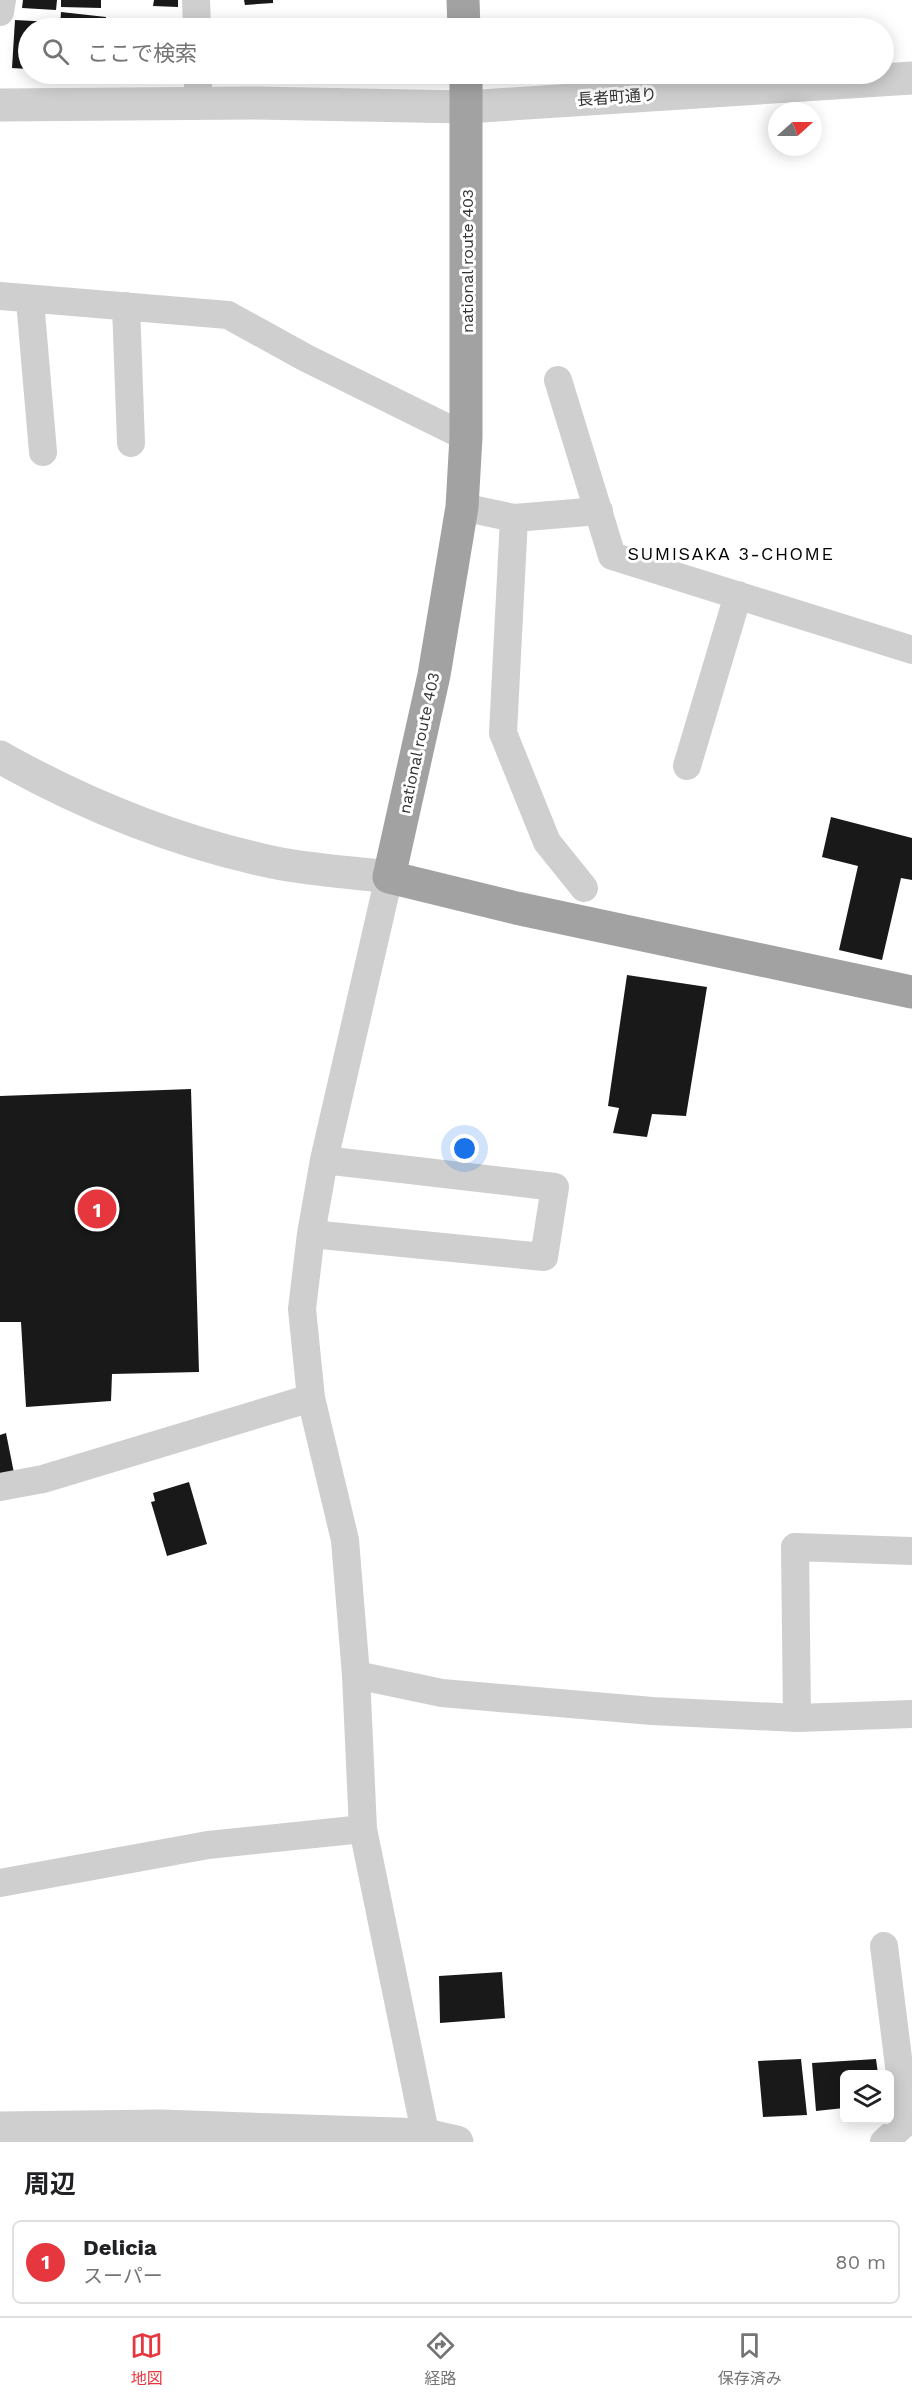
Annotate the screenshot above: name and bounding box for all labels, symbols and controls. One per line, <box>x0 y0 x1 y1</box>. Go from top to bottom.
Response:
search box <box>18 18 894 84</box>
icon: search <box>39 35 72 68</box>
text: ここで検索 <box>87 41 197 66</box>
street label: 長者町通り <box>576 85 658 109</box>
north arrow <box>768 102 822 156</box>
street label: national route 403 <box>458 189 477 333</box>
district label: SUMISAKA 3-CHOME <box>628 543 834 564</box>
street label: national route 403 <box>395 671 443 815</box>
your location <box>450 1134 479 1163</box>
pin: 1 <box>78 1186 116 1232</box>
map controls <box>840 2070 894 2124</box>
button: layers <box>840 2070 894 2124</box>
text: 周辺 <box>24 2169 76 2199</box>
text: Delicia <box>83 2235 157 2260</box>
text: 1 <box>41 2250 50 2274</box>
text: 80 m <box>835 2250 886 2274</box>
text: スーパー <box>83 2264 163 2288</box>
tab: 地図 <box>130 2329 163 2389</box>
tab: 経路 <box>424 2329 457 2389</box>
tab: 保存済み <box>718 2329 782 2389</box>

